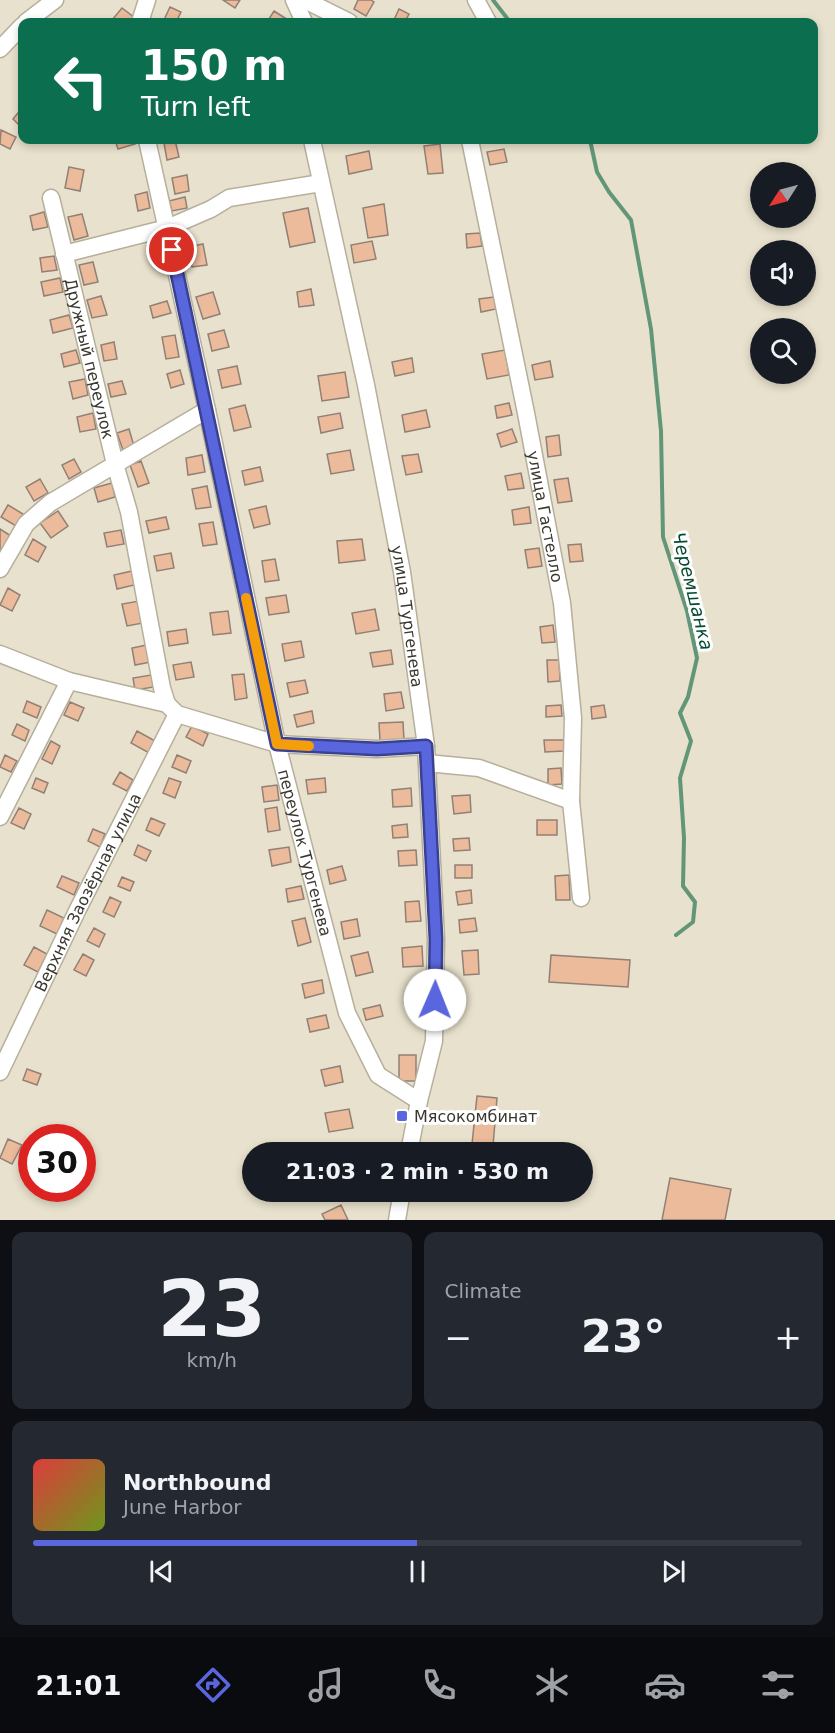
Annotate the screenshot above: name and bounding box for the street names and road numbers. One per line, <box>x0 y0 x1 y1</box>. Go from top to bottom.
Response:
street label: Дружный переулок <box>61 276 118 441</box>
street label: улица Гастелло <box>524 449 567 584</box>
street label: улица Тургенева <box>388 544 427 688</box>
street label: переулок Тургенева <box>274 767 336 938</box>
street label: Верхняя Заозёрная улица <box>30 790 145 995</box>

